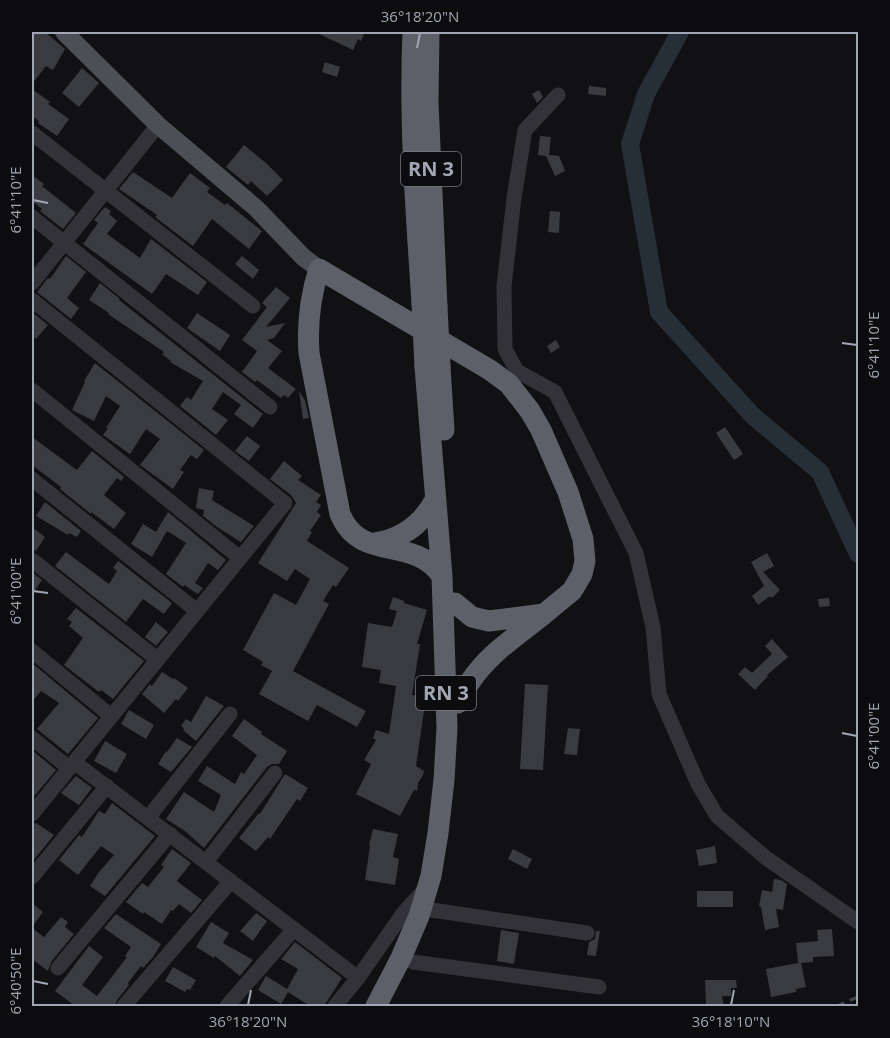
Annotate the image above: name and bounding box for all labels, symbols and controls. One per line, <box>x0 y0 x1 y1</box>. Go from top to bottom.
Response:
text: 36°18'20"N <box>381 6 459 26</box>
road number: RN 3 <box>401 152 461 186</box>
text: 6°41'10"E <box>5 167 25 233</box>
text: 6°41'10"E <box>863 312 883 378</box>
text: 6°41'00"E <box>5 558 25 624</box>
road number: RN 3 <box>416 676 476 710</box>
text: 6°41'00"E <box>863 703 883 769</box>
text: 6°40'50"E <box>5 948 25 1014</box>
text: 36°18'20"N <box>209 1011 287 1031</box>
text: 36°18'10"N <box>692 1011 770 1031</box>

